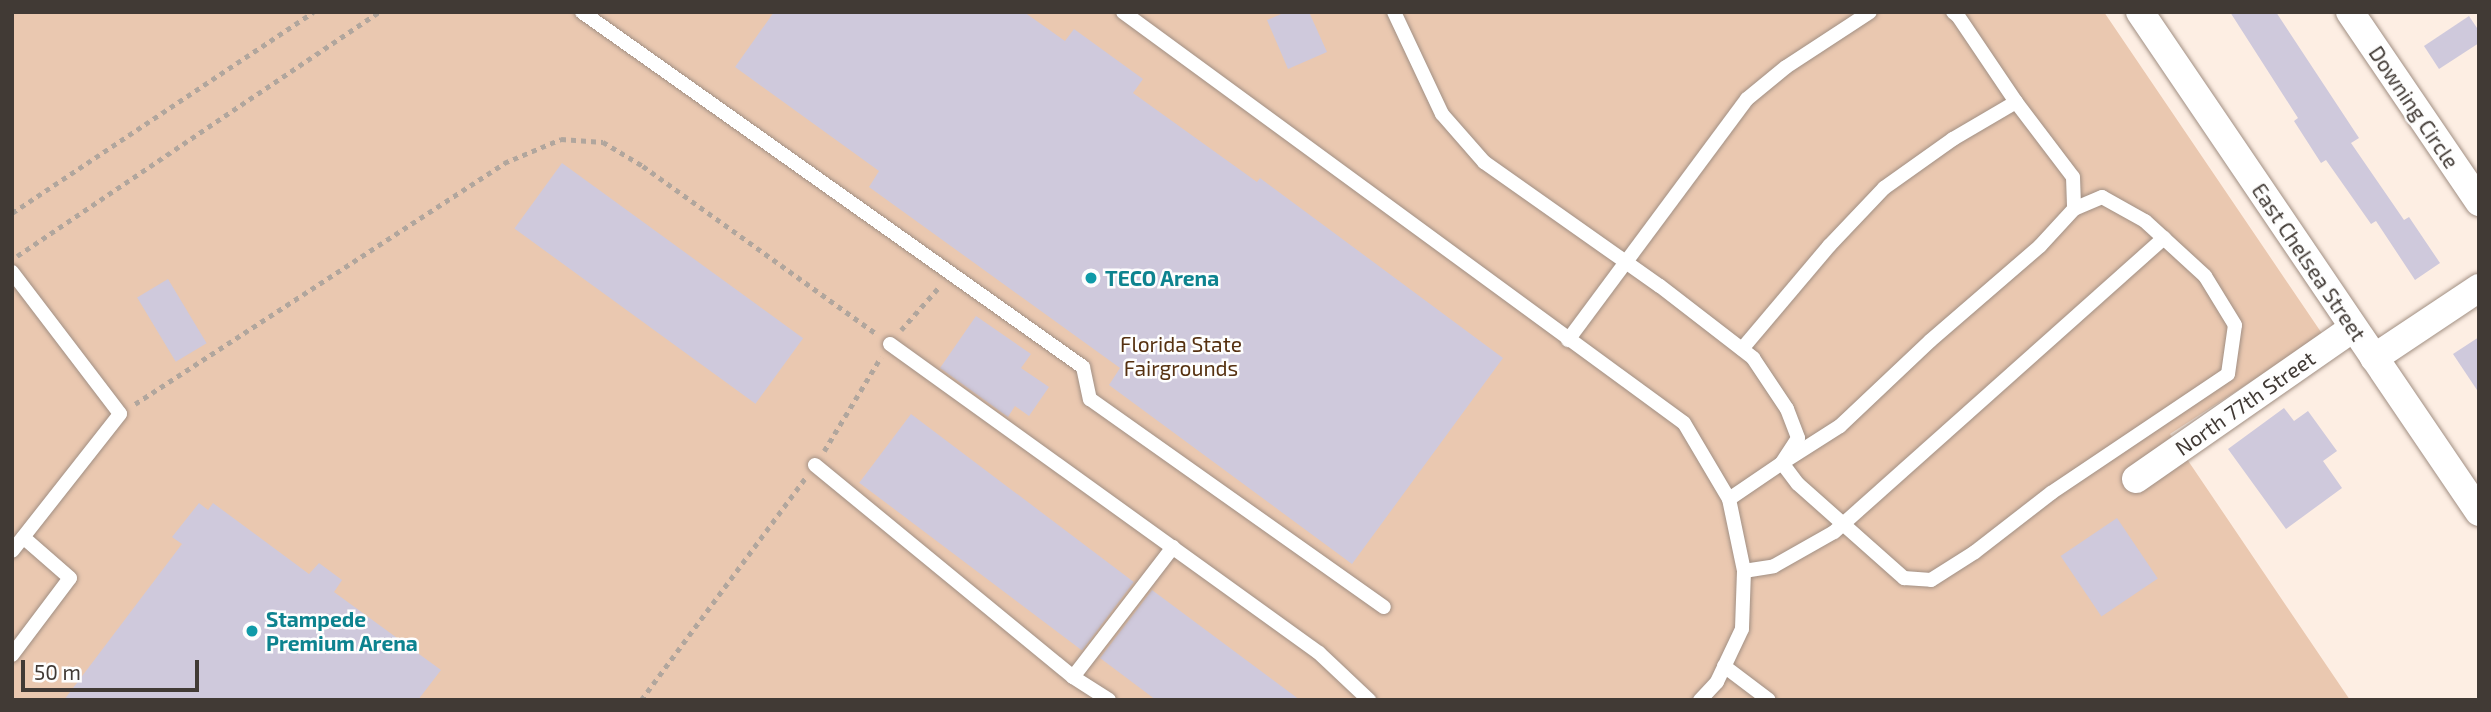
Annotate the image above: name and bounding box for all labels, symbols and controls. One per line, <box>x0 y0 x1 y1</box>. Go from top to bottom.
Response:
street label: Downing Circle <box>2364 41 2464 173</box>
street label: East Chelsea Street <box>2247 178 2371 346</box>
place label: TECO Arena <box>1105 265 1220 291</box>
marker: TECO Arena <box>1083 270 1099 286</box>
park label: Florida State Fairgrounds <box>1120 331 1242 381</box>
street label: North 77th Street <box>2170 345 2320 461</box>
place label: Stampede Premium Arena <box>266 606 418 656</box>
marker: Stampede Premium Arena <box>244 623 260 639</box>
scale bar <box>24 646 203 690</box>
text: 50 m <box>34 659 81 684</box>

